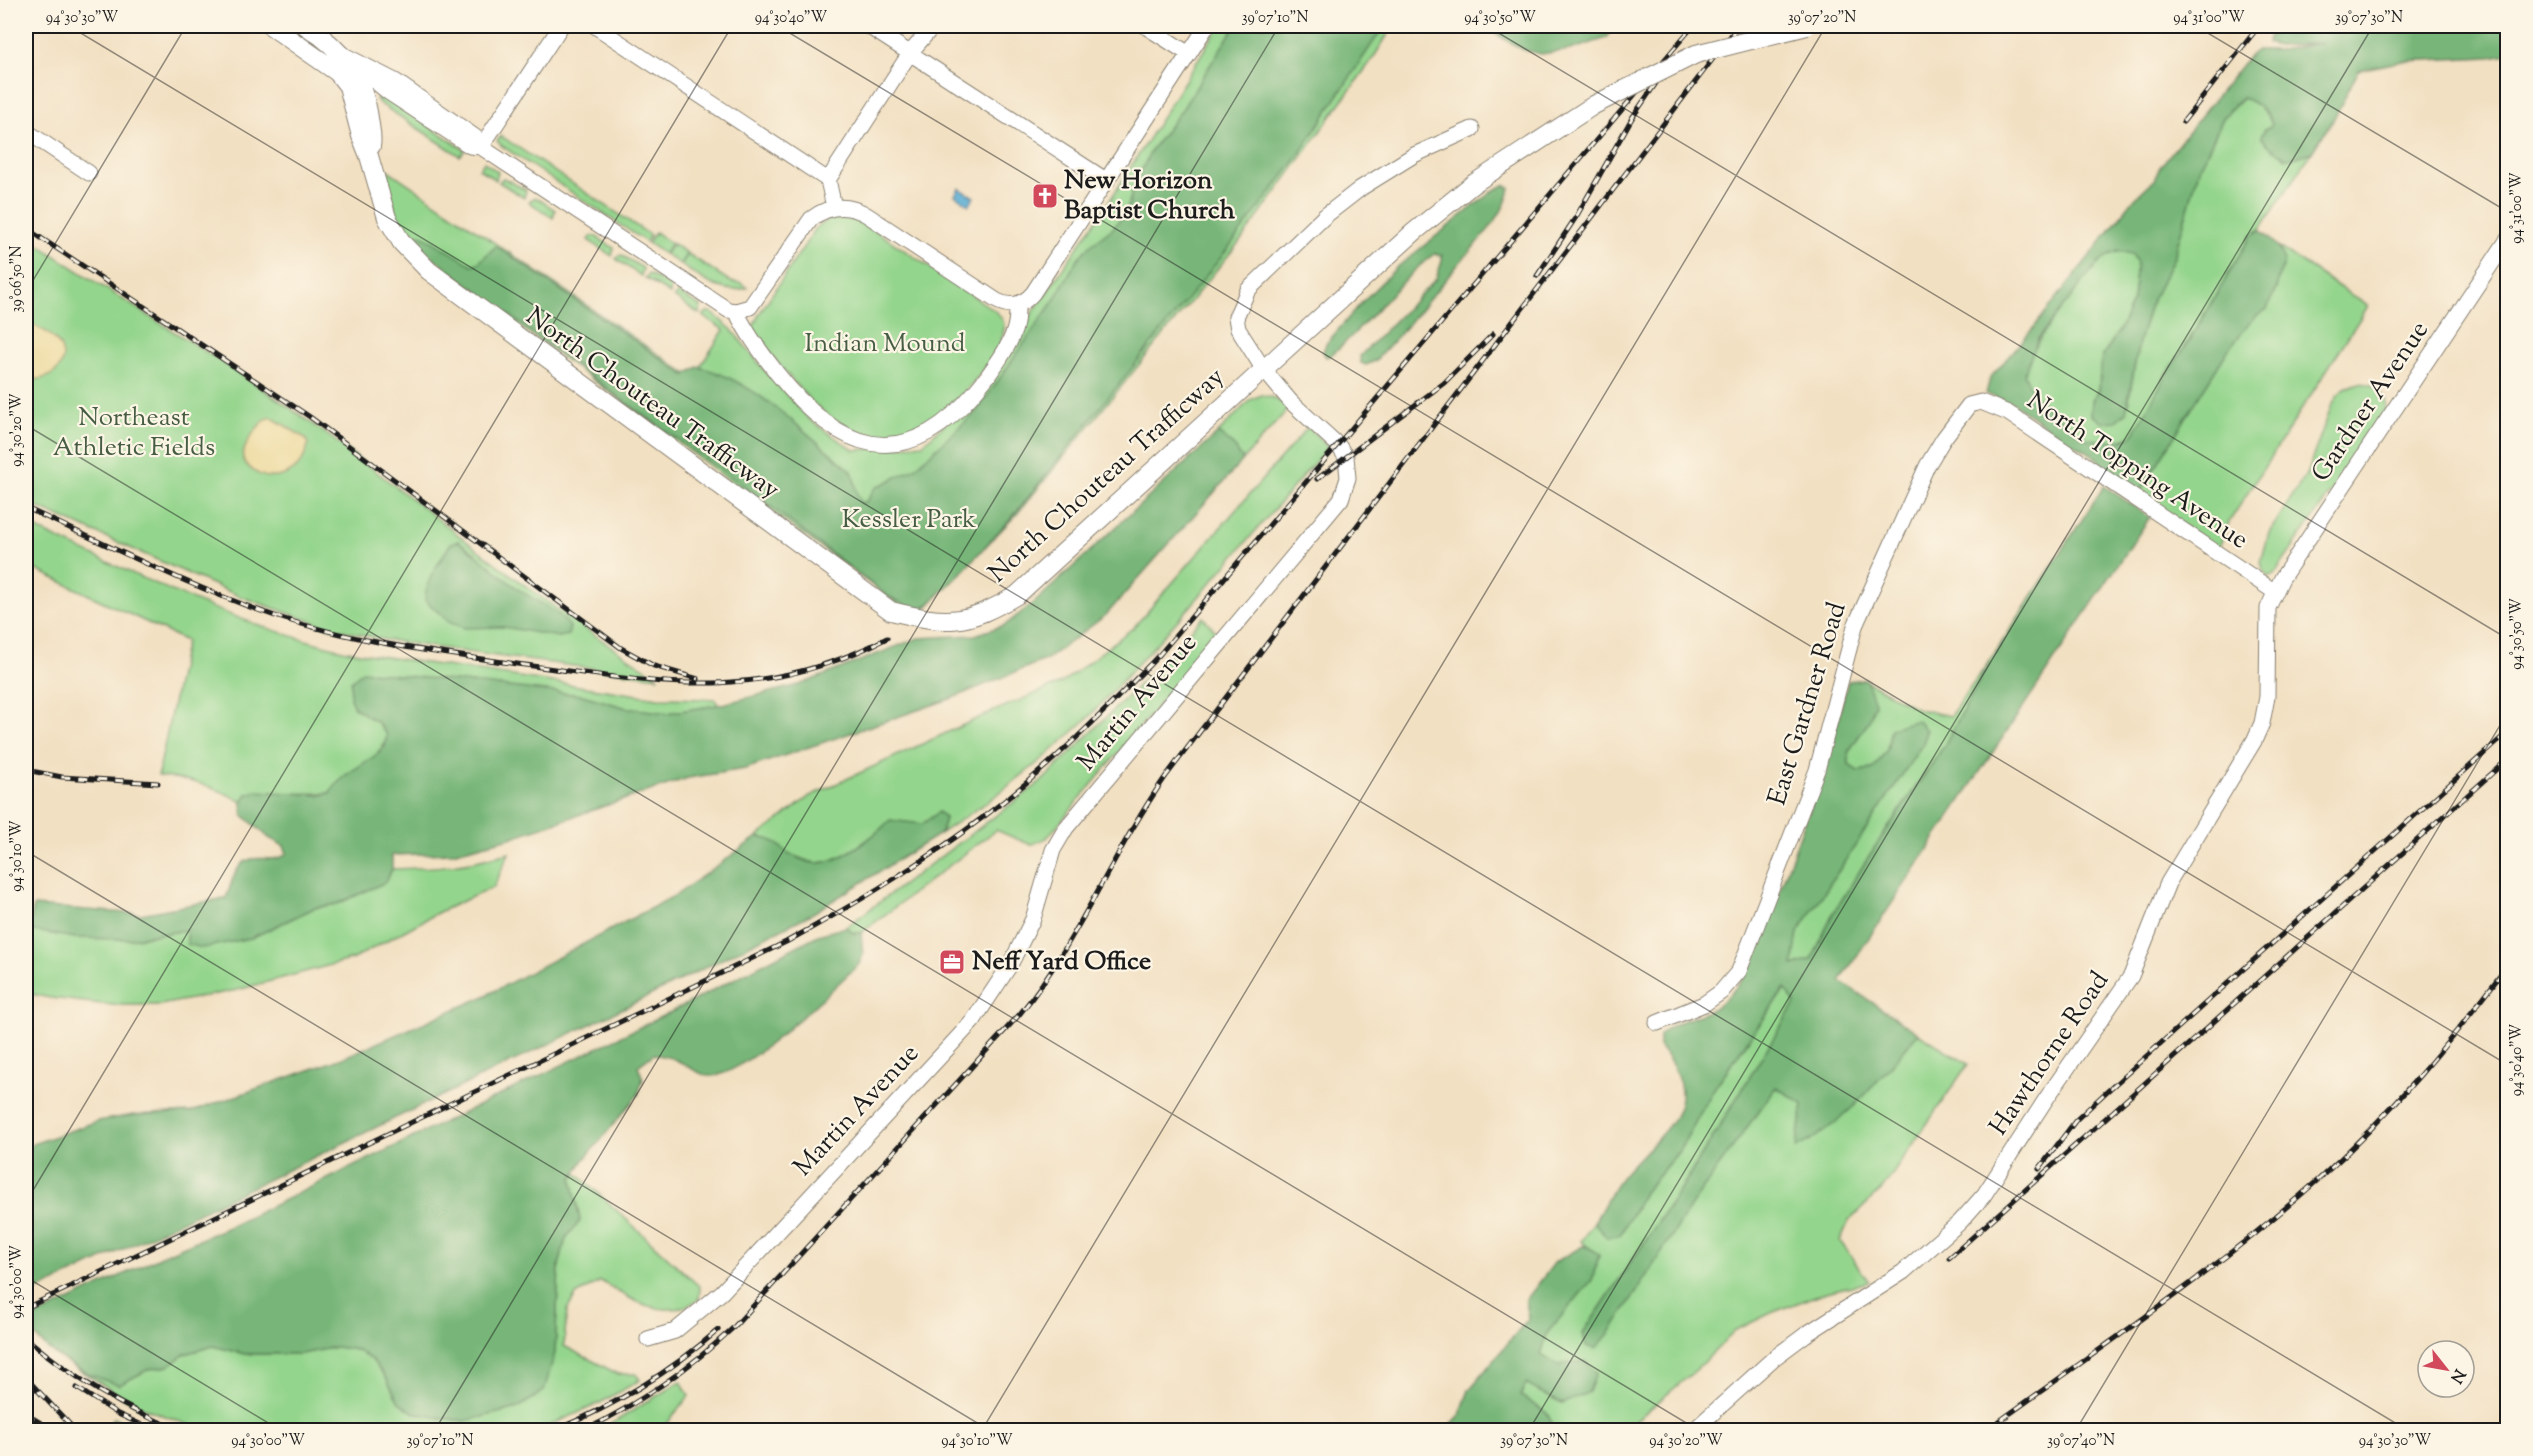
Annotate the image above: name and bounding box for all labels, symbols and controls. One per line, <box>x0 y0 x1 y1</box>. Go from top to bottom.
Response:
text: 94°30'30"W <box>46 8 119 29</box>
text: 94°30'40"W <box>755 8 828 29</box>
text: 39°07'10"N <box>1242 8 1308 29</box>
text: 94°30'50"W <box>1464 8 1536 29</box>
text: 39°07'20"N <box>1788 8 1856 29</box>
text: 94°31'00"W <box>2173 8 2245 29</box>
text: 39°07'30"N <box>2335 8 2403 29</box>
place label: New Horizon Baptist Church <box>1064 163 1236 230</box>
text: 94°31'00"W <box>2507 172 2528 244</box>
church icon: New Horizon Baptist Church <box>1030 181 1060 211</box>
text: 39°06'50"N <box>7 246 28 312</box>
street label: North Chouteau Trafficway <box>517 299 787 509</box>
street label: Gardner Avenue <box>2303 314 2439 490</box>
park label: Indian Mound <box>804 326 966 363</box>
street label: North Chouteau Trafficway <box>981 360 1233 592</box>
street label: North Topping Avenue <box>2019 383 2255 559</box>
text: 94°30'20"W <box>7 393 28 467</box>
park label: Northeast Athletic Fields <box>53 400 215 467</box>
park label: Kessler Park <box>842 502 976 539</box>
street label: East Gardner Road <box>1760 598 1857 810</box>
text: 94°30'50"W <box>2507 598 2528 670</box>
street label: Martin Avenue <box>1069 626 1207 780</box>
text: 94°30'10"W <box>7 820 28 892</box>
place label: Neff Yard Office <box>972 944 1151 981</box>
office icon: Neff Yard Office <box>937 947 967 977</box>
street label: Hawthorne Road <box>1981 964 2119 1143</box>
text: 94°30'40"W <box>2507 1023 2528 1096</box>
street label: Martin Avenue <box>786 1036 928 1186</box>
text: 94°30'00"W <box>7 1245 28 1319</box>
north arrow <box>2416 1339 2476 1399</box>
text: N <box>2443 1364 2470 1387</box>
text: 94°30'00"W <box>231 1431 305 1452</box>
text: 39°07'10"N <box>407 1431 473 1452</box>
text: 94°30'10"W <box>941 1431 1013 1452</box>
text: 39°07'30"N <box>1500 1431 1568 1452</box>
text: 94°30'20"W <box>1649 1431 1723 1452</box>
text: 39°07'40"N <box>2047 1431 2115 1452</box>
text: 94°30'30"W <box>2359 1431 2432 1452</box>

